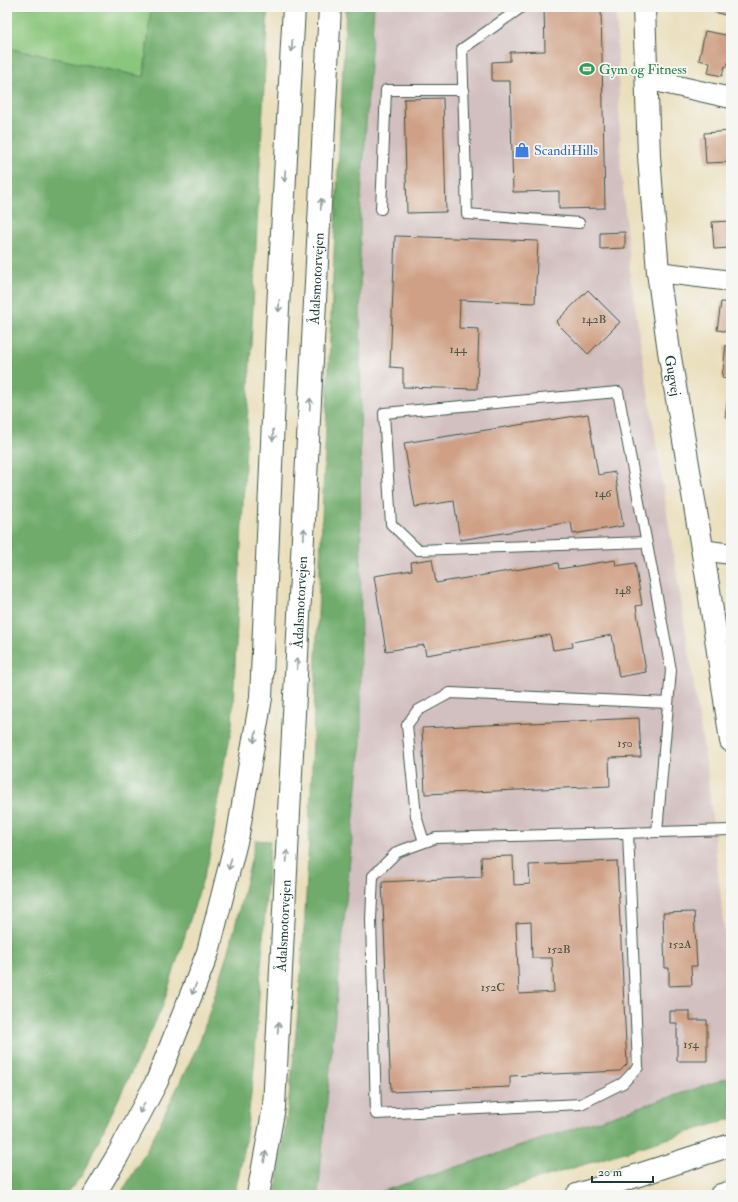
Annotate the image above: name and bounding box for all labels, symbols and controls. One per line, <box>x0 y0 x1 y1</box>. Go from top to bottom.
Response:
one-way arrow <box>288 39 296 52</box>
sports icon: Gym og Fitness <box>578 60 596 78</box>
place label: Gym og Fitness <box>599 61 687 79</box>
shop icon: ScandiHills <box>513 141 531 159</box>
place label: ScandiHills <box>534 142 598 159</box>
one-way arrow <box>282 169 289 182</box>
one-way arrow <box>317 198 325 211</box>
street label: Ådalsmotorvejen <box>306 232 328 326</box>
one-way arrow <box>275 299 282 312</box>
house number: 142B <box>582 312 606 327</box>
house number: 144 <box>449 342 467 357</box>
street label: Gugvej <box>661 354 684 397</box>
one-way arrow <box>307 398 314 411</box>
one-way arrow <box>269 428 276 441</box>
house number: 146 <box>595 486 612 501</box>
one-way arrow <box>300 528 307 541</box>
street label: Ådalsmotorvejen <box>289 556 311 650</box>
house number: 148 <box>615 583 632 598</box>
one-way arrow <box>293 658 300 671</box>
one-way arrow <box>251 730 259 743</box>
house number: 150 <box>617 736 633 751</box>
one-way arrow <box>284 850 291 863</box>
one-way arrow <box>226 858 234 871</box>
street label: Ådalsmotorvejen <box>273 879 295 973</box>
house number: 152A <box>668 937 692 952</box>
house number: 152B <box>547 942 571 957</box>
house number: 152C <box>481 980 505 995</box>
one-way arrow <box>189 982 197 994</box>
one-way arrow <box>275 1021 282 1034</box>
house number: 154 <box>683 1037 699 1052</box>
one-way arrow <box>138 1102 146 1114</box>
one-way arrow <box>261 1150 269 1163</box>
scale bar <box>592 1158 653 1184</box>
text: 20 m <box>598 1165 623 1180</box>

